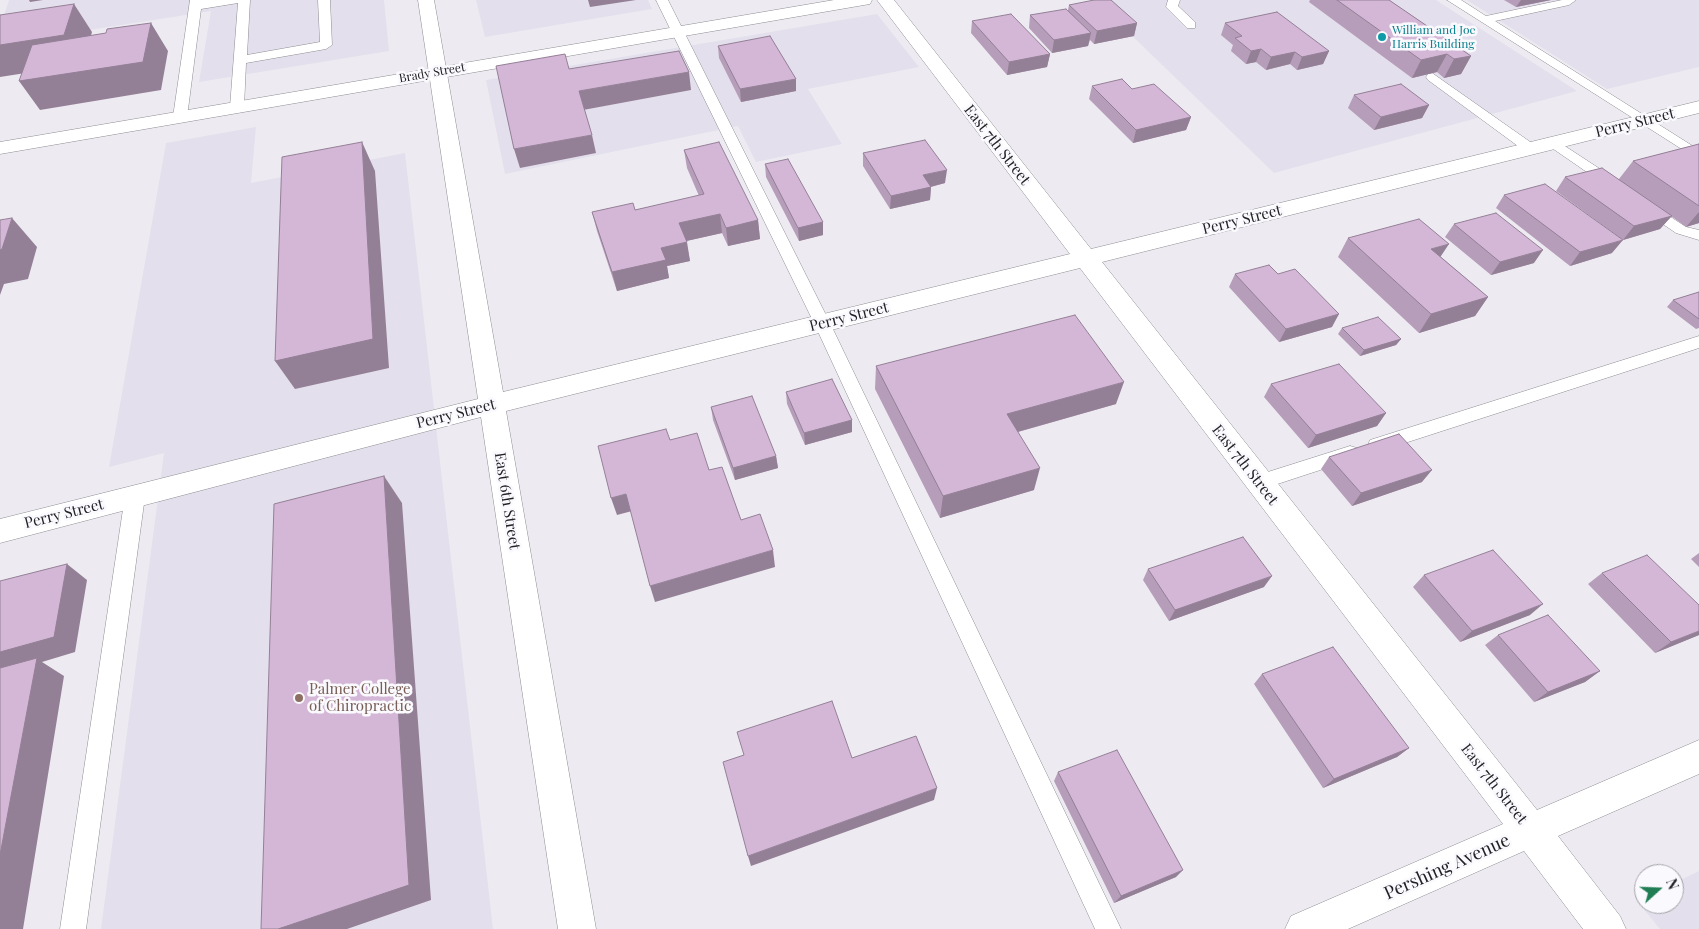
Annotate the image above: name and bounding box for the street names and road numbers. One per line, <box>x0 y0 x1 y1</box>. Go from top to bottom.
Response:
street label: Brady Street <box>398 60 466 86</box>
street label: East 7th Street <box>960 101 1034 189</box>
street label: Perry Street <box>1593 104 1677 142</box>
street label: Perry Street <box>1200 201 1284 239</box>
street label: Perry Street <box>807 298 891 336</box>
street label: Perry Street <box>414 395 498 433</box>
street label: East 7th Street <box>1208 421 1282 509</box>
street label: East 6th Street <box>490 451 524 551</box>
street label: Perry Street <box>22 495 106 533</box>
street label: East 7th Street <box>1457 740 1531 828</box>
street label: Pershing Avenue <box>1381 830 1513 904</box>

